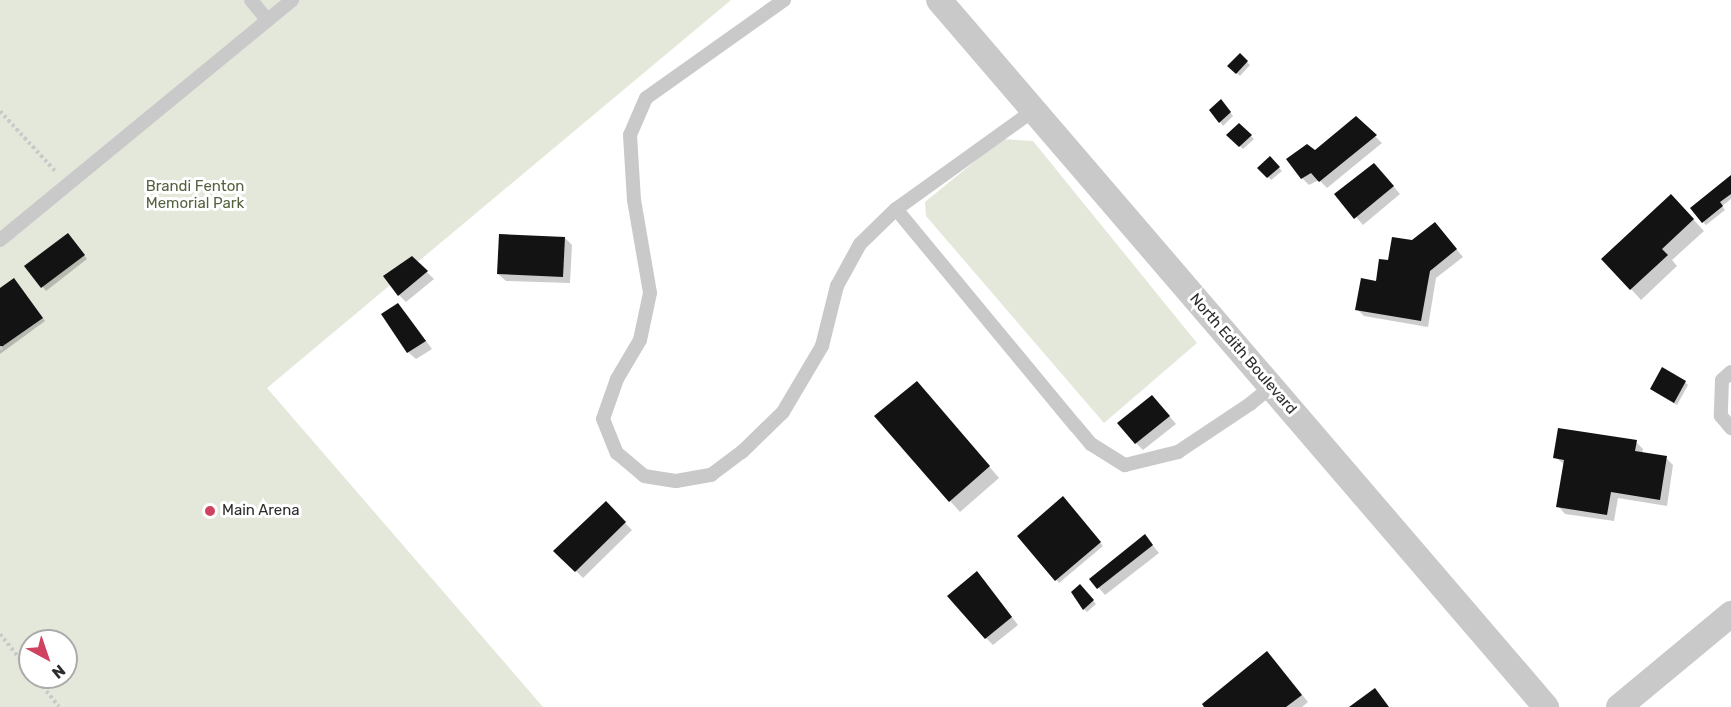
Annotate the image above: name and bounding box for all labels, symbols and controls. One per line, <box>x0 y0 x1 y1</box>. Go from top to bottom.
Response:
park label: Brandi Fenton Memorial Park <box>146 177 244 212</box>
street label: North Edith Boulevard <box>1186 290 1300 418</box>
place label: Main Arena <box>222 502 300 520</box>
marker: Main Arena <box>203 504 217 518</box>
north arrow <box>18 629 78 689</box>
text: N <box>48 661 69 683</box>

